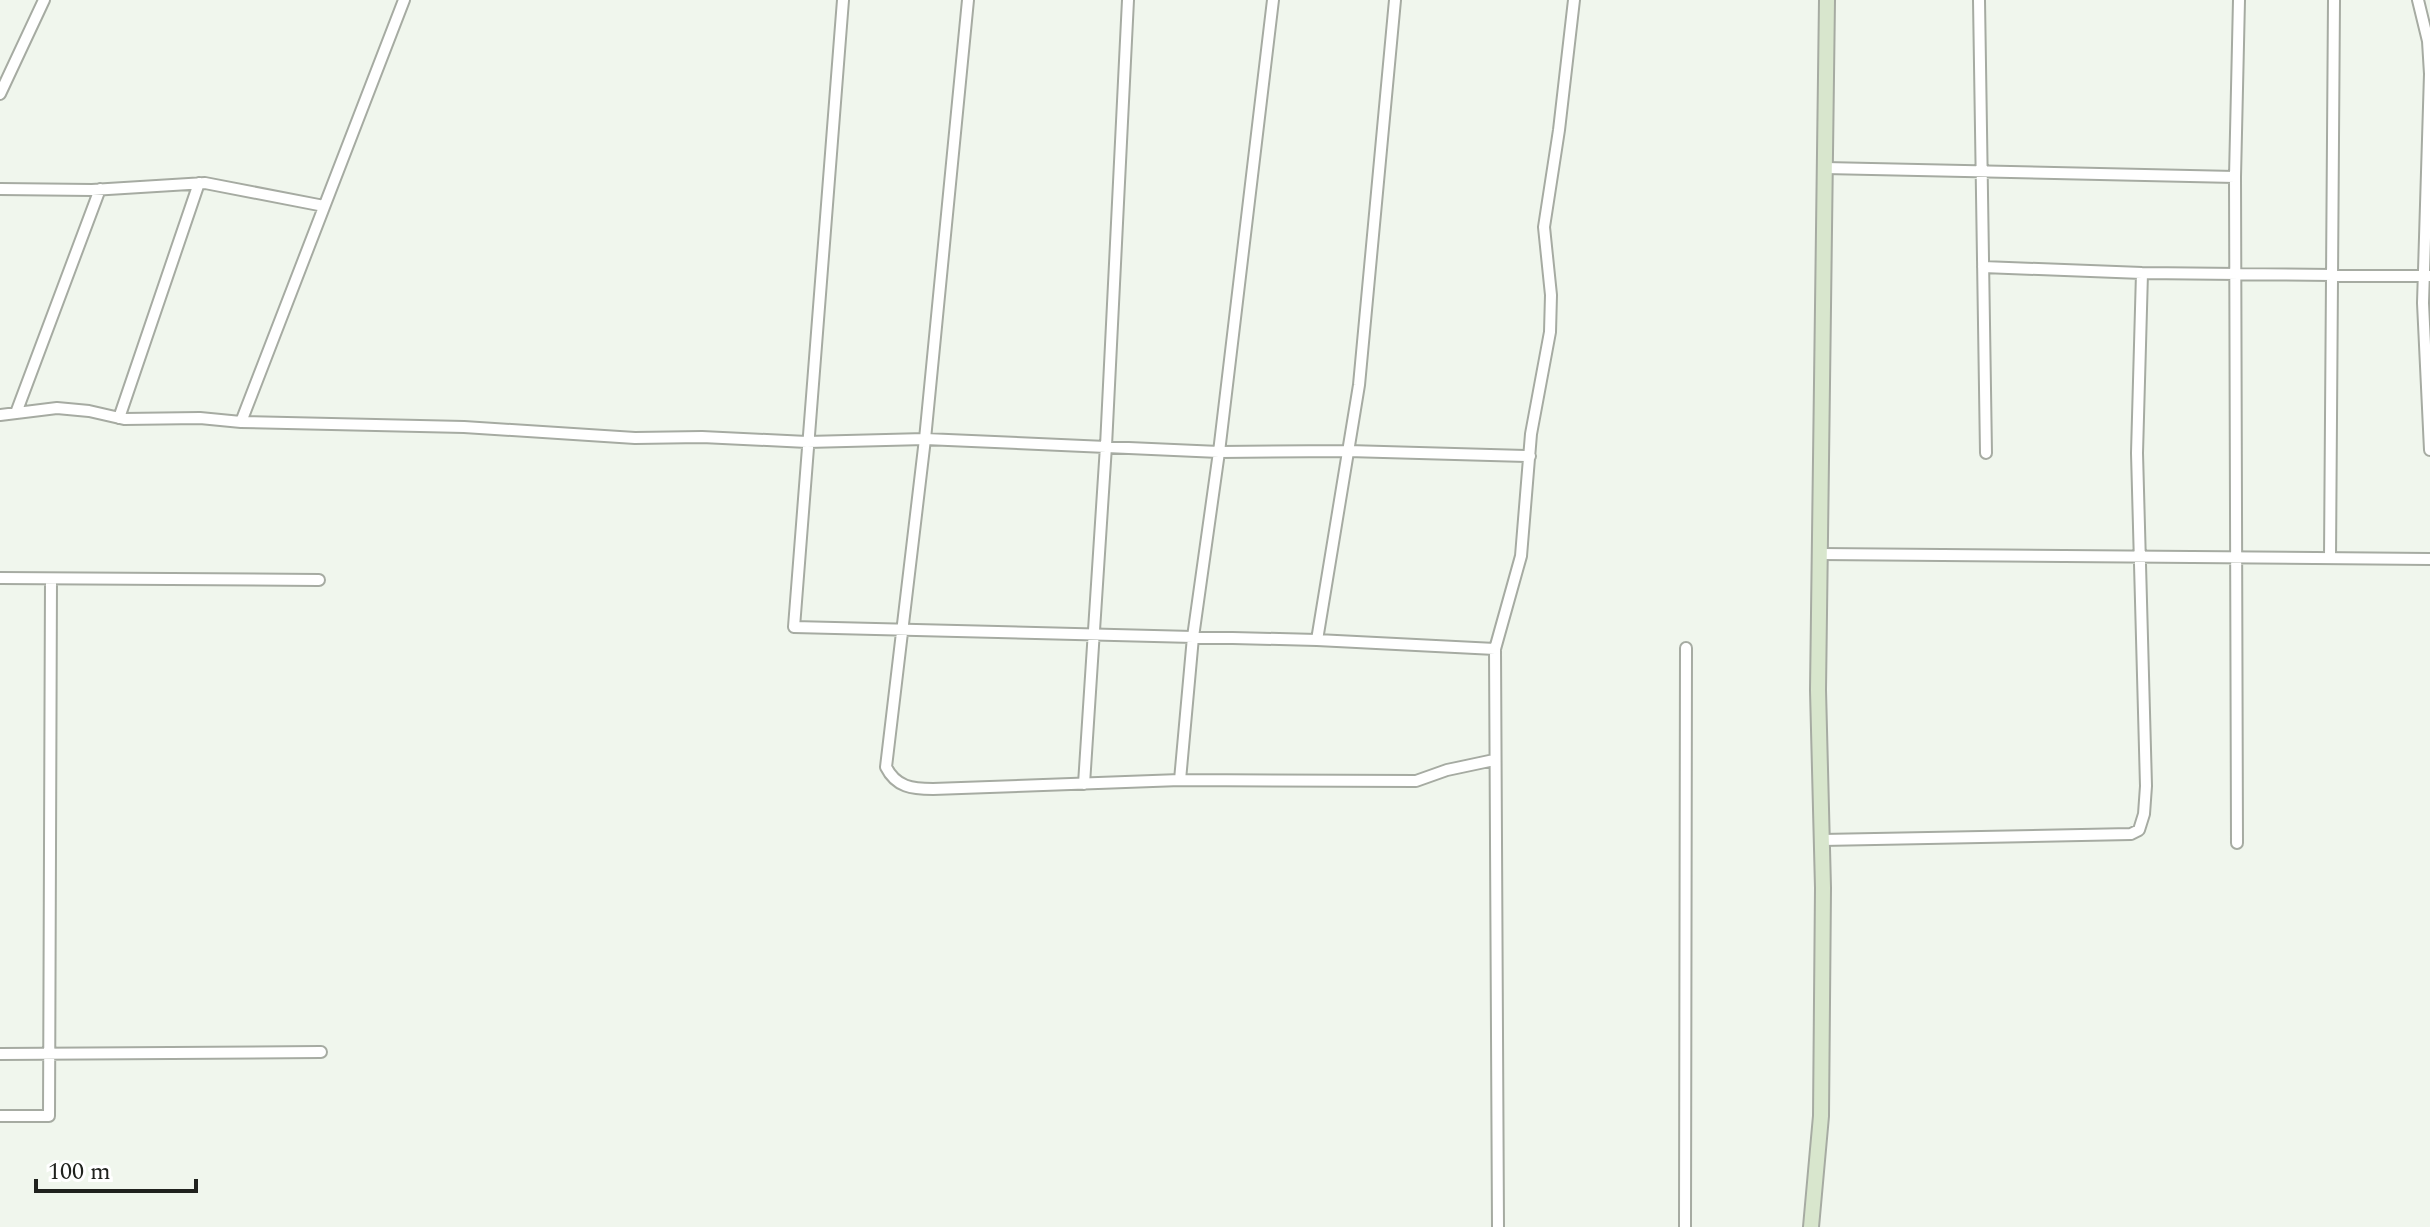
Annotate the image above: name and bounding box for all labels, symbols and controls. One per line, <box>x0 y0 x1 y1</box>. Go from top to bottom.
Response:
scale bar <box>36 1143 196 1193</box>
text: 100 m <box>48 1154 111 1190</box>

